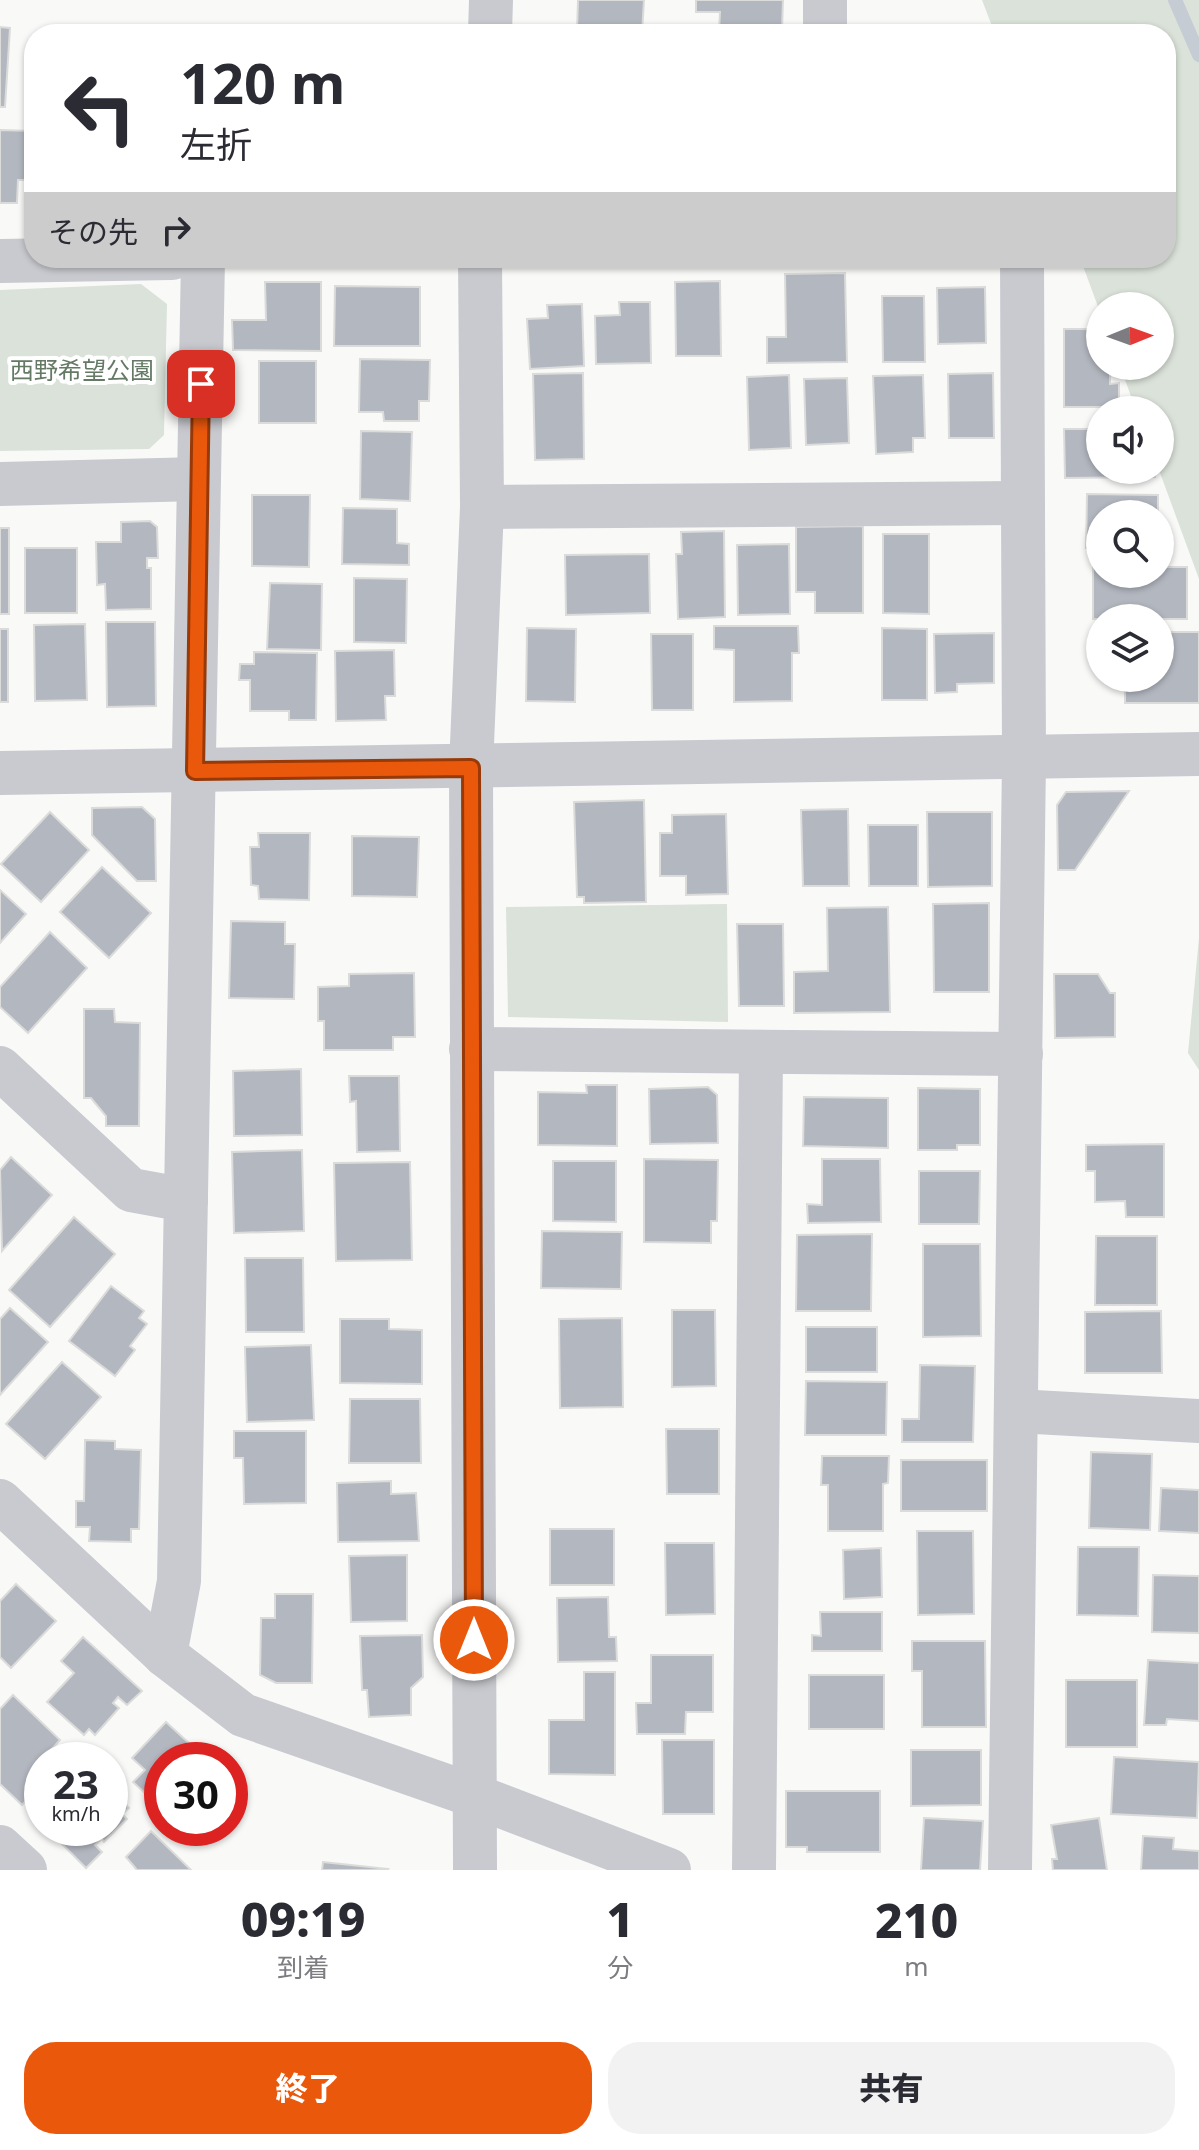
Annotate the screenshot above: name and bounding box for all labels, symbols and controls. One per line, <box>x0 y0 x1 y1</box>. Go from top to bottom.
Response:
text: 120 m <box>180 44 345 120</box>
icon: left <box>48 56 152 160</box>
text: 左折 <box>180 120 252 169</box>
icon: right <box>154 208 198 252</box>
text: その先 <box>48 211 138 252</box>
north arrow <box>1086 292 1174 380</box>
map controls <box>1086 292 1174 692</box>
pin <box>167 350 235 418</box>
park label: 西野希望公園 <box>10 353 154 386</box>
icon: arrive <box>179 362 223 406</box>
button: sound <box>1086 396 1174 484</box>
button: search <box>1086 500 1174 588</box>
button: layers <box>1086 604 1174 692</box>
position arrow <box>432 1598 516 1682</box>
speed limit sign: 30 <box>144 1742 248 1846</box>
text: 23 <box>53 1756 99 1811</box>
text: km/h <box>51 1800 101 1827</box>
text: 09:19 <box>241 1886 365 1951</box>
text: 1 <box>606 1886 634 1951</box>
text: 210 <box>875 1887 958 1952</box>
text: m <box>904 1948 929 1984</box>
text: 到着 <box>277 1949 329 1985</box>
text: 分 <box>607 1949 633 1985</box>
button: 終了 <box>24 2042 592 2134</box>
button: 共有 <box>608 2042 1175 2134</box>

